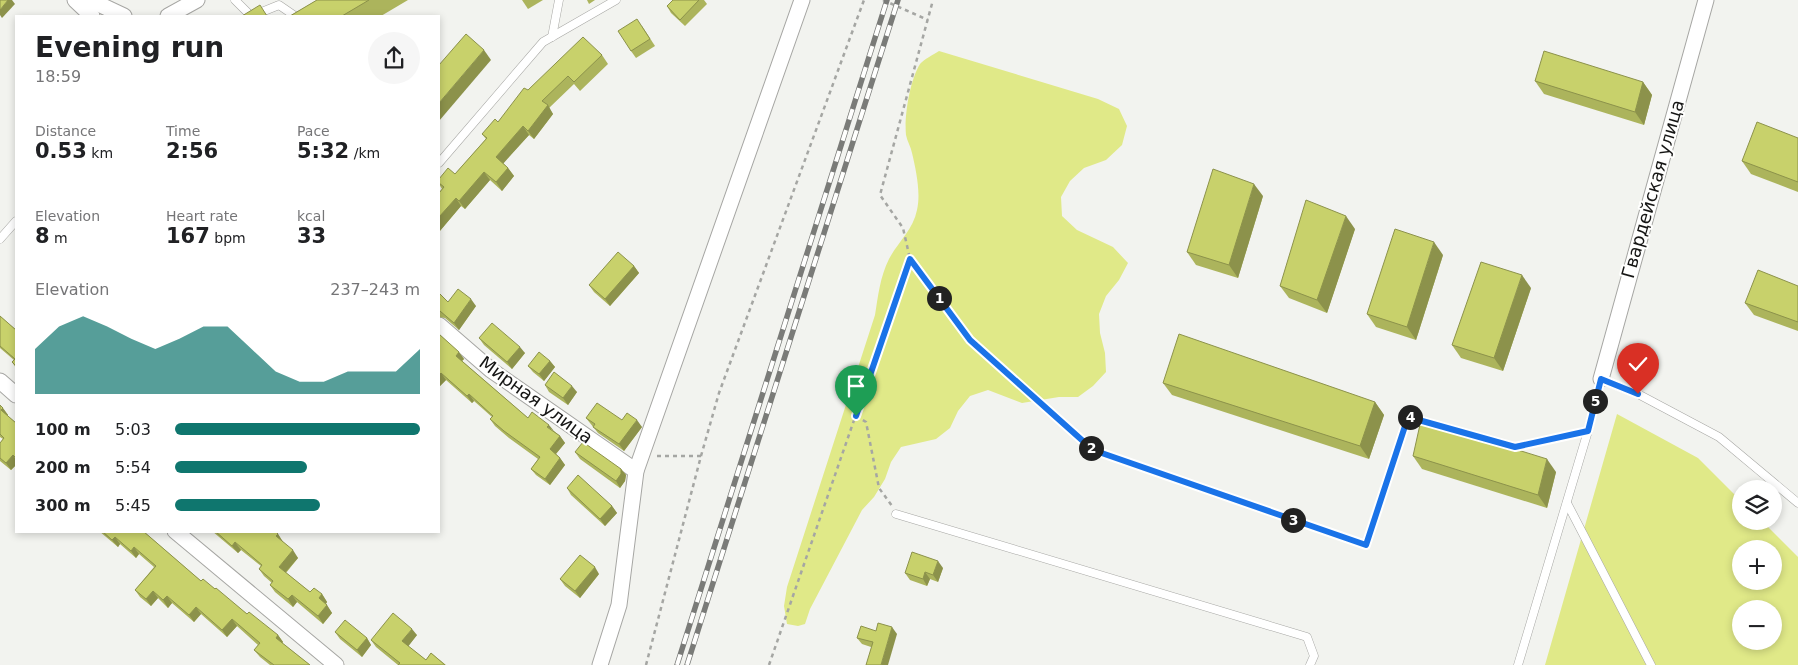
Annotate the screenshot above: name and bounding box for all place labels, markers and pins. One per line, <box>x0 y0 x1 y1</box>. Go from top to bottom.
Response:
pin: 1 <box>926 286 952 310</box>
pin <box>1617 343 1659 394</box>
pin <box>835 365 877 416</box>
pin: 5 <box>1582 388 1608 414</box>
pin: 4 <box>1398 404 1422 430</box>
pin: 2 <box>1078 436 1104 460</box>
pin: 3 <box>1280 508 1306 532</box>

